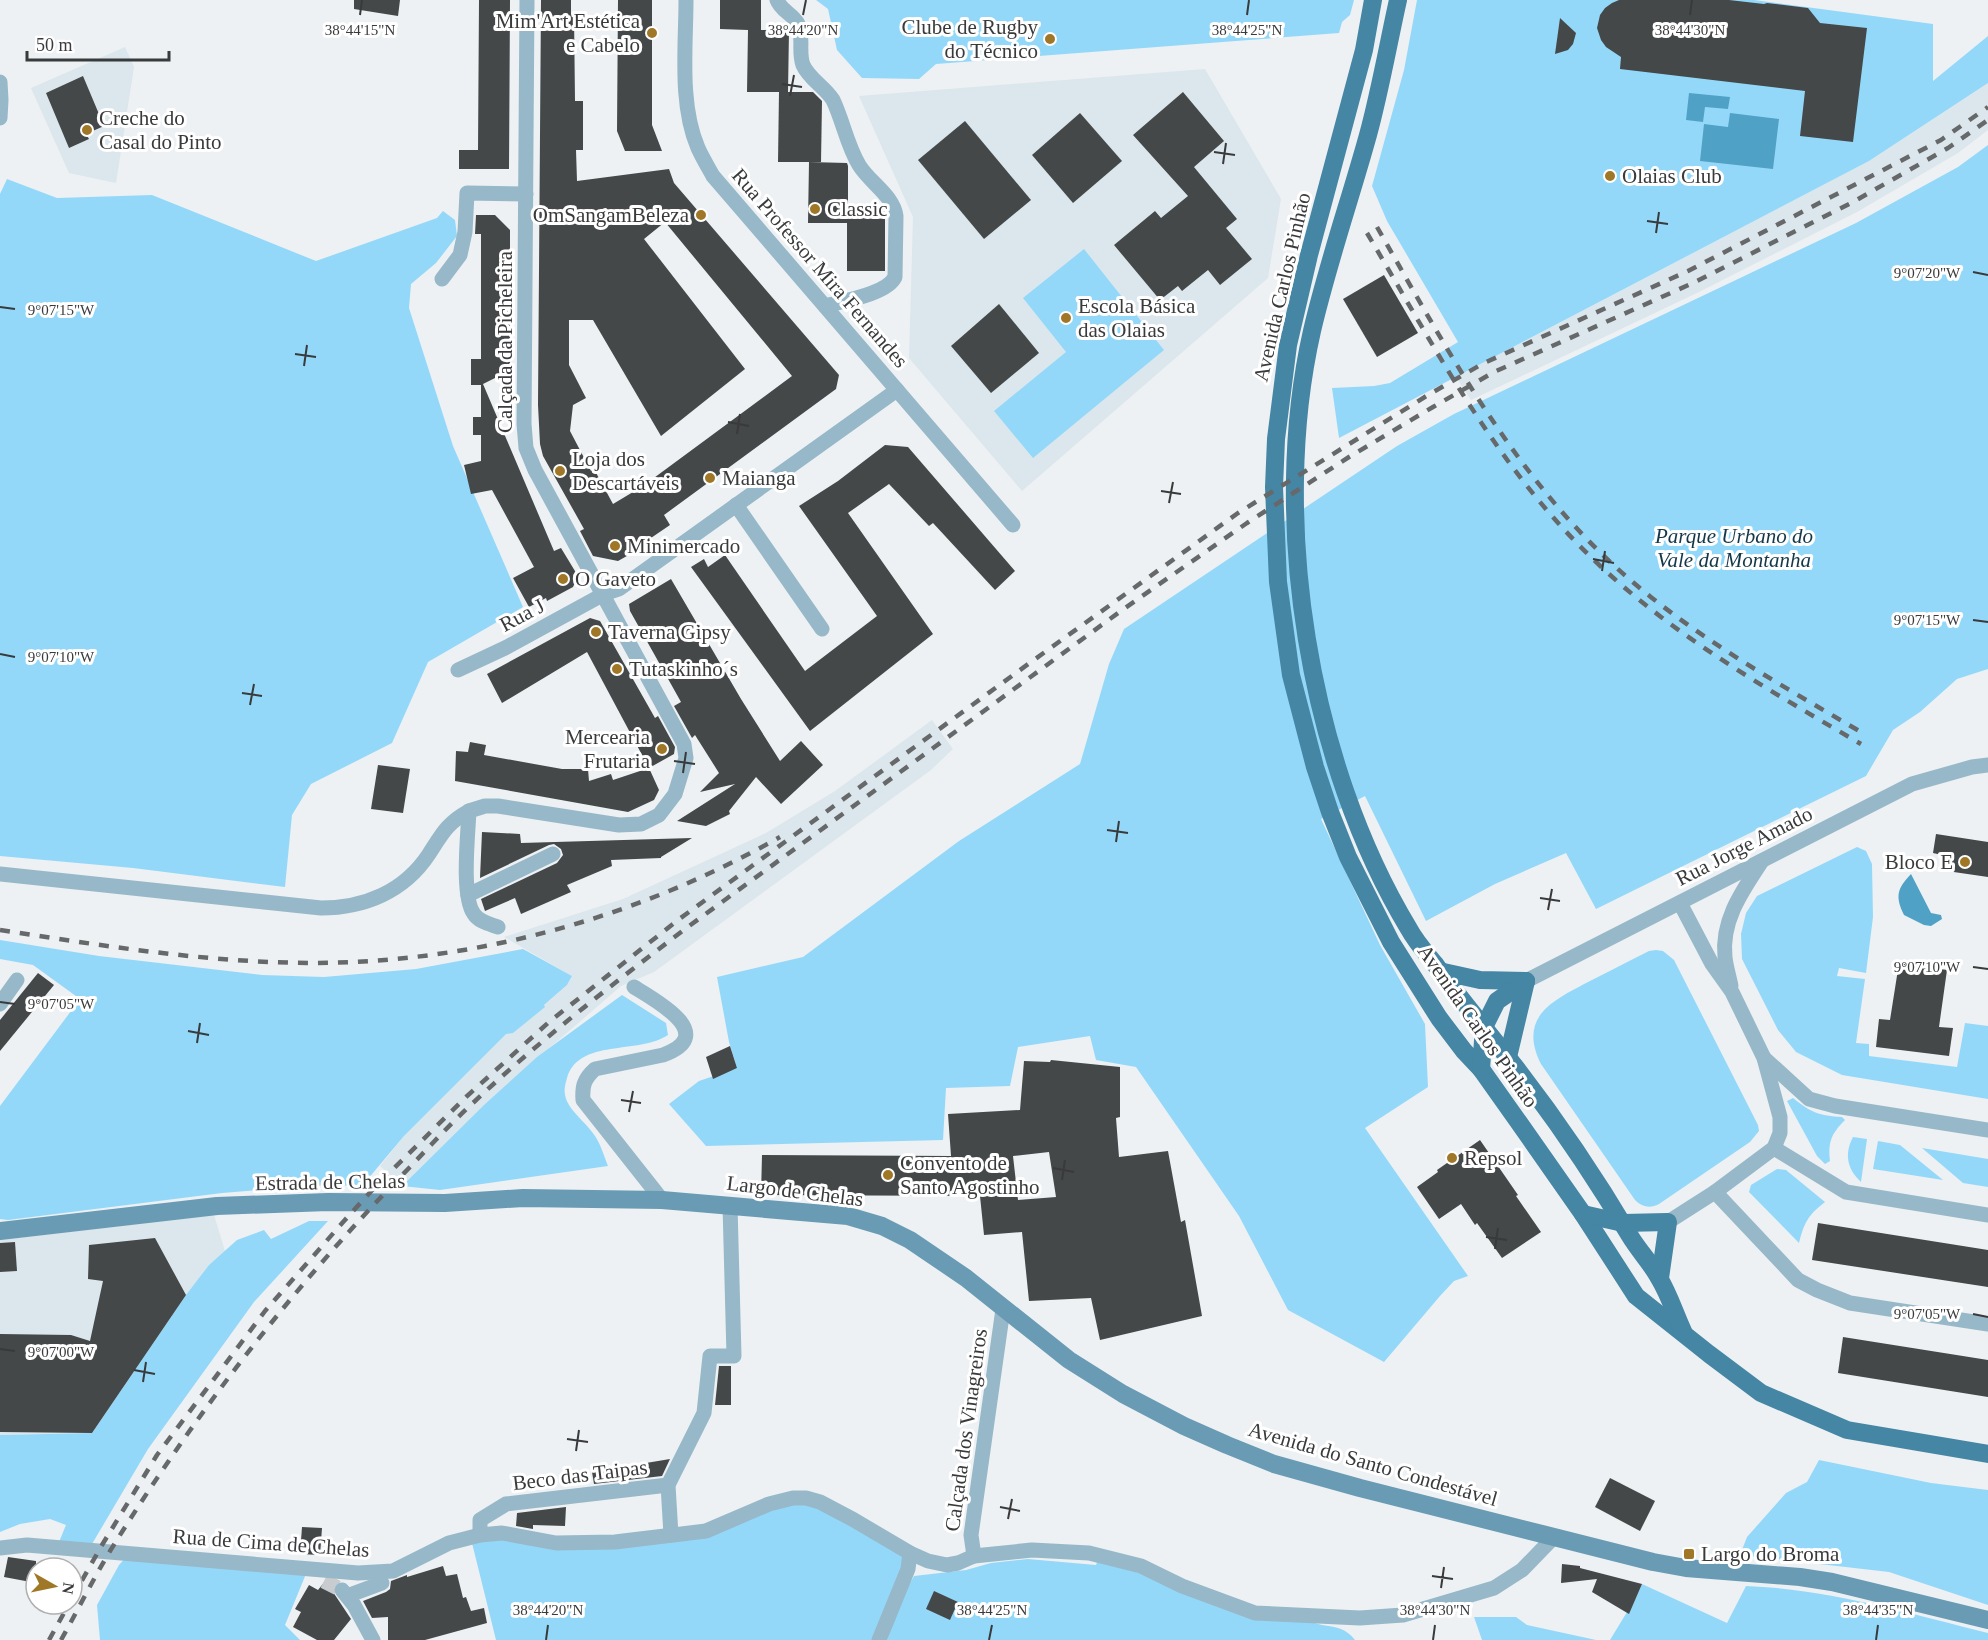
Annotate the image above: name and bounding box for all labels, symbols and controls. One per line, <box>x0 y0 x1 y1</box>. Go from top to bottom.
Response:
place label: Mim'Art Estética e Cabelo <box>496 9 641 57</box>
place label: Clube de Rugby do Técnico <box>902 15 1038 63</box>
text: 38°44'15"N <box>325 22 395 38</box>
text: 38°44'20"N <box>768 22 838 38</box>
text: 38°44'25"N <box>1212 22 1282 38</box>
text: 38°44'30"N <box>1655 22 1725 38</box>
scale bar <box>27 24 170 62</box>
marker: Mim'Art Estética e Cabelo <box>645 26 659 40</box>
marker: Clube de Rugby do Técnico <box>1043 32 1057 46</box>
text: 50 m <box>36 35 73 55</box>
place label: Creche do Casal do Pinto <box>99 106 222 154</box>
marker: Creche do Casal do Pinto <box>80 123 94 137</box>
street label: Rua Professor Mira Fernandes <box>727 164 913 372</box>
place label: Olaias Club <box>1622 164 1722 188</box>
marker: Olaias Club <box>1603 169 1617 183</box>
street label: Avenida Carlos Pinhão <box>1249 190 1315 384</box>
place label: Classic <box>827 197 888 221</box>
marker: Classic <box>808 202 822 216</box>
place label: OmSangamBeleza <box>533 203 690 227</box>
marker: OmSangamBeleza <box>694 208 708 222</box>
street label: Calçada da Picheleira <box>493 250 517 433</box>
text: 9°07'20"W <box>1894 265 1961 281</box>
place label: Escola Básica das Olaias <box>1078 294 1196 342</box>
text: 9°07'15"W <box>28 302 95 318</box>
marker: Escola Básica das Olaias <box>1059 311 1073 325</box>
place label: Loja dos Descartáveis <box>572 447 679 495</box>
marker: Loja dos Descartáveis <box>553 464 567 478</box>
place label: Maianga <box>722 466 796 490</box>
marker: Maianga <box>703 471 717 485</box>
park label: Parque Urbano do Vale da Montanha <box>1654 524 1813 572</box>
place label: Minimercado <box>627 534 740 558</box>
marker: Minimercado <box>608 539 622 553</box>
place label: O Gaveto <box>575 567 656 591</box>
marker: O Gaveto <box>556 572 570 586</box>
street label: Rua J <box>496 593 548 637</box>
text: 9°07'15"W <box>1894 612 1961 628</box>
place label: Taverna Gipsy <box>608 620 731 644</box>
marker: Taverna Gipsy <box>589 625 603 639</box>
text: 9°07'10"W <box>28 649 95 665</box>
place label: Tutaskinho´s <box>629 657 738 681</box>
marker: Tutaskinho´s <box>610 662 624 676</box>
place label: Mercearia Frutaria <box>565 725 651 773</box>
marker: Mercearia Frutaria <box>655 742 669 756</box>
street label: Rua Jorge Amado <box>1672 801 1816 891</box>
place label: Bloco E <box>1885 850 1953 874</box>
marker: Bloco E <box>1958 855 1972 869</box>
street label: Avenida Carlos Pinhão <box>1413 940 1543 1112</box>
text: 9°07'10"W <box>1894 959 1961 975</box>
text: 9°07'05"W <box>28 996 95 1012</box>
place label: Repsol <box>1464 1146 1523 1170</box>
place label: Convento de Santo Agostinho <box>900 1151 1039 1199</box>
marker: Repsol <box>1445 1151 1459 1165</box>
marker: Convento de Santo Agostinho <box>881 1168 895 1182</box>
street label: Estrada de Chelas <box>255 1169 405 1195</box>
street label: Largo de Chelas <box>725 1171 865 1211</box>
text: 9°07'05"W <box>1894 1306 1961 1322</box>
street label: Calçada dos Vinagreiros <box>940 1327 992 1533</box>
text: 9°07'00"W <box>28 1344 95 1360</box>
street label: Avenida do Santo Condestável <box>1246 1417 1500 1511</box>
street label: Beco das Taipas <box>511 1455 649 1495</box>
street label: Rua de Cima de Chelas <box>172 1524 370 1562</box>
place label: Largo do Broma <box>1701 1542 1840 1566</box>
marker: Largo do Broma <box>1682 1547 1696 1561</box>
north arrow <box>24 1556 84 1616</box>
text: N <box>59 1581 78 1596</box>
text: 38°44'20"N <box>513 1602 583 1618</box>
text: 38°44'25"N <box>957 1602 1027 1618</box>
text: 38°44'30"N <box>1400 1602 1470 1618</box>
text: 38°44'35"N <box>1843 1602 1913 1618</box>

